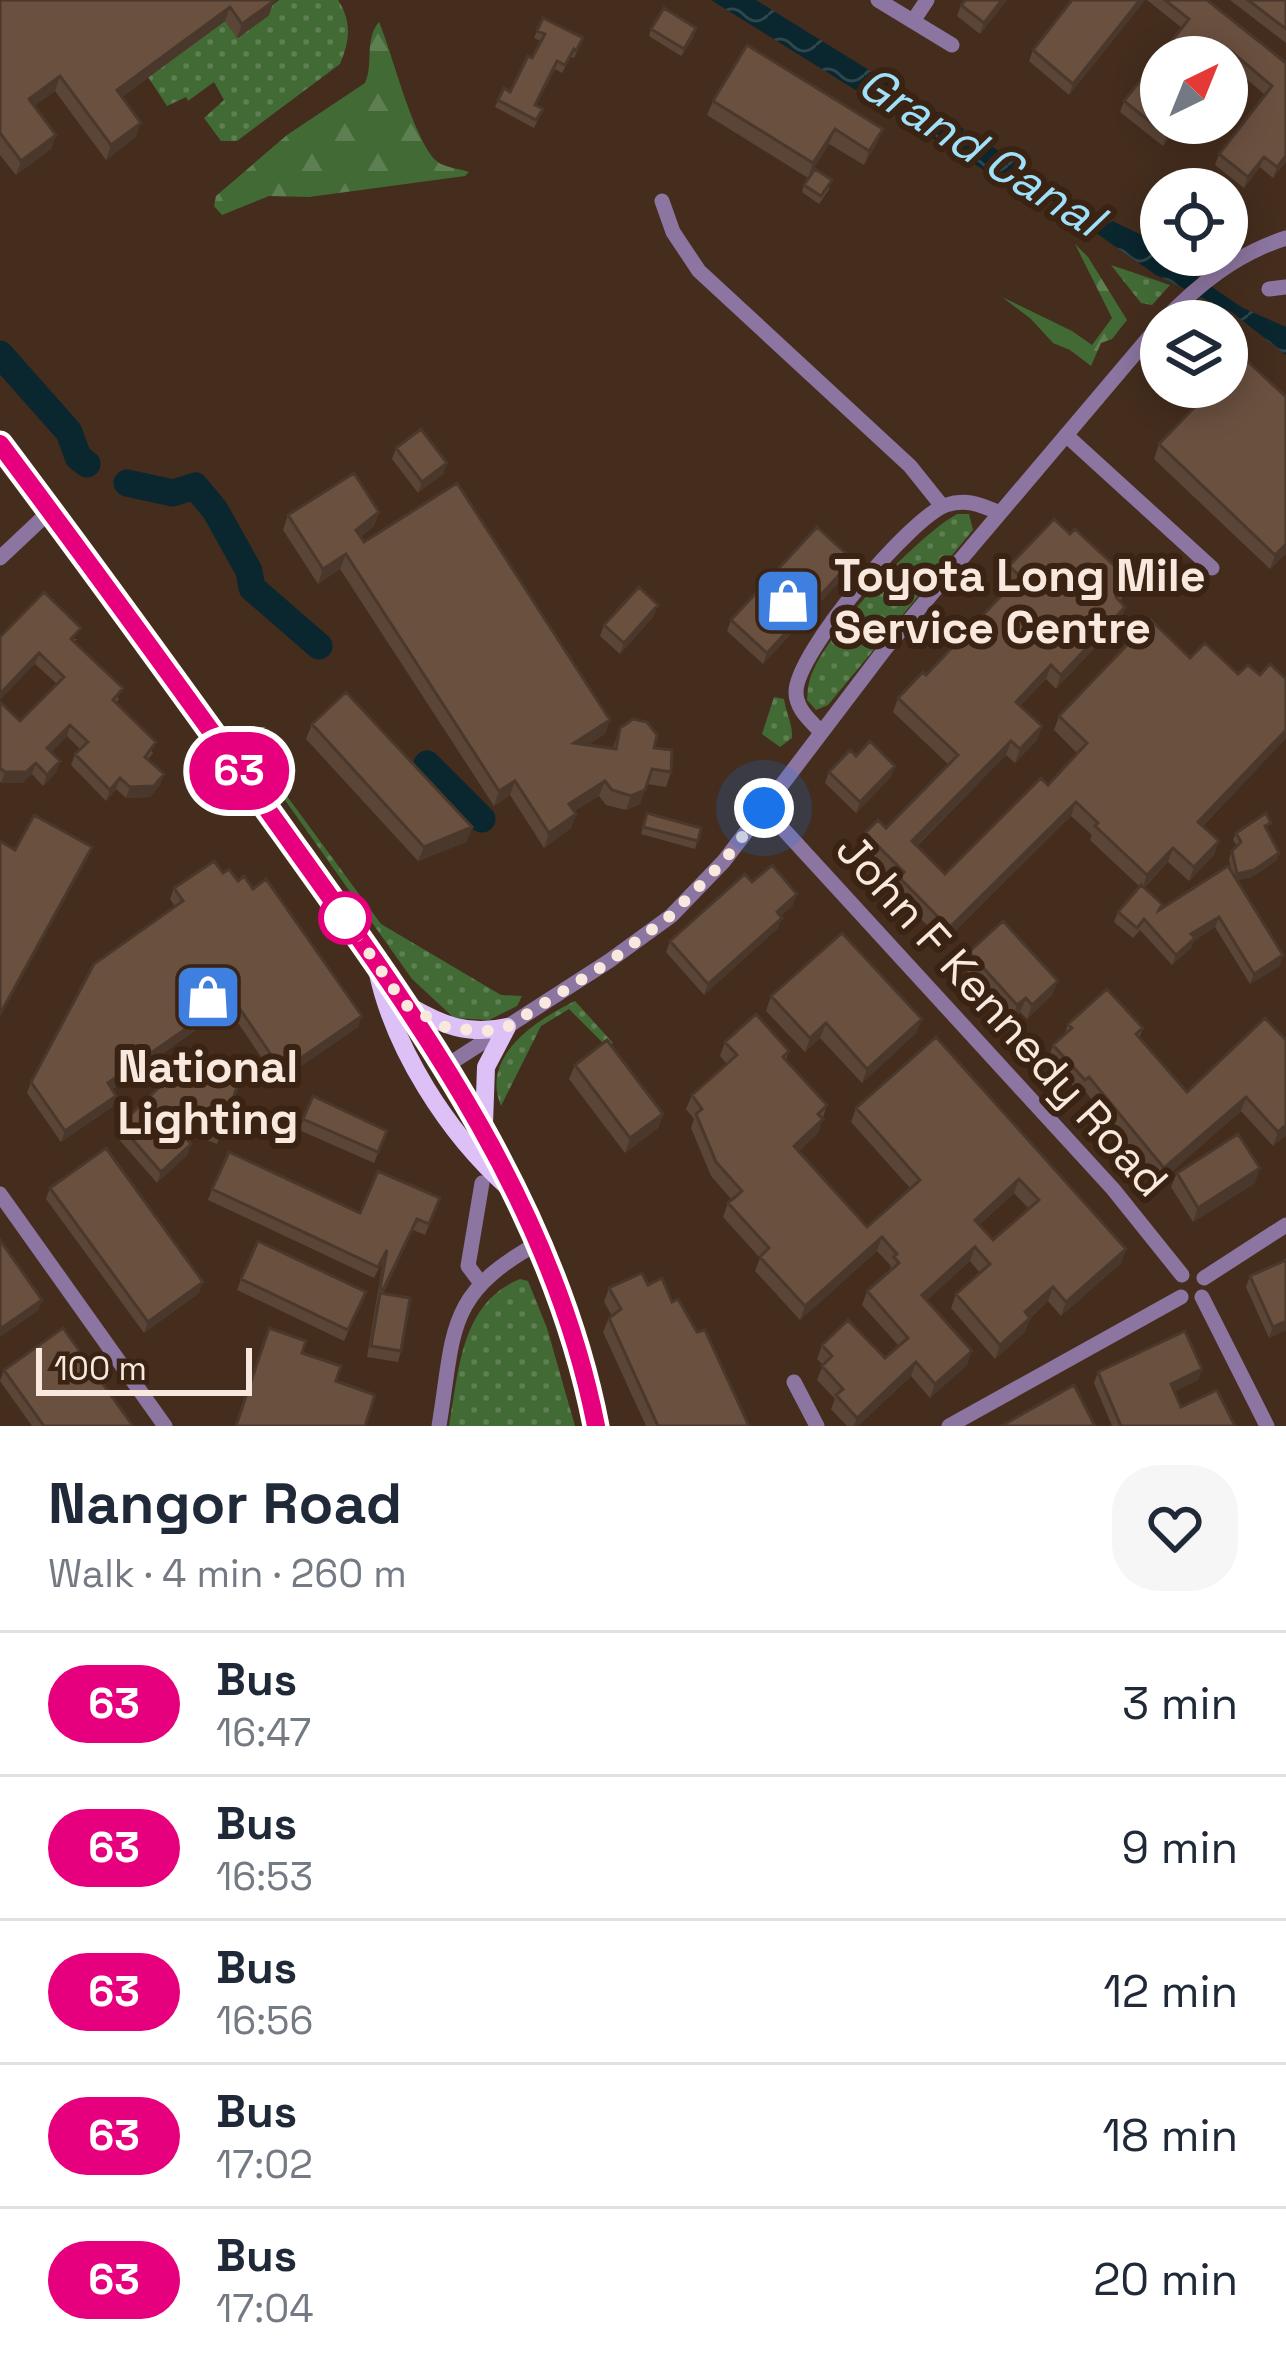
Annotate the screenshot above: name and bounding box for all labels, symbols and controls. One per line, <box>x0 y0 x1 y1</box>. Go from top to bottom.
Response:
north arrow <box>1140 36 1248 144</box>
map controls <box>1140 36 1248 408</box>
water label: Grand Canal <box>848 52 1119 253</box>
button: locate <box>1140 168 1248 276</box>
button: layers <box>1140 300 1248 408</box>
place label: Toyota Long Mile Service Centre <box>834 547 1206 656</box>
shop icon: Toyota Long Mile Service Centre <box>753 566 823 636</box>
line badge: 63 <box>185 732 293 810</box>
text: 63 <box>213 744 265 797</box>
your location <box>734 778 794 838</box>
street label: John F Kennedy Road <box>824 821 1180 1209</box>
unlabelled marker <box>320 893 370 943</box>
shop icon: National Lighting <box>173 962 243 1032</box>
place label: National Lighting <box>117 1038 299 1147</box>
scale bar <box>36 1342 252 1395</box>
text: 100 m <box>54 1348 147 1390</box>
button: heart <box>1112 1465 1238 1591</box>
text: Nangor Road <box>48 1467 402 1540</box>
text: Walk · 4 min · 260 m <box>48 1549 407 1598</box>
text: Bus <box>216 1651 297 1708</box>
text: 3 min <box>1122 1675 1238 1732</box>
text: 63 <box>88 1677 140 1730</box>
text: 16:47 <box>216 1708 311 1757</box>
text: Bus <box>216 1795 297 1852</box>
text: 9 min <box>1122 1819 1238 1876</box>
text: 63 <box>88 1821 140 1874</box>
text: 16:53 <box>216 1852 313 1901</box>
text: Bus <box>216 1939 297 1996</box>
text: 12 min <box>1103 1963 1238 2020</box>
text: 63 <box>88 1965 140 2018</box>
text: 16:56 <box>216 1996 313 2045</box>
text: Bus <box>216 2083 297 2140</box>
text: 18 min <box>1102 2107 1238 2164</box>
text: 63 <box>88 2109 140 2162</box>
text: 17:02 <box>216 2140 313 2189</box>
text: Bus <box>216 2227 297 2284</box>
text: 20 min <box>1093 2251 1238 2308</box>
text: 63 <box>88 2253 140 2306</box>
text: 17:04 <box>216 2284 314 2333</box>

